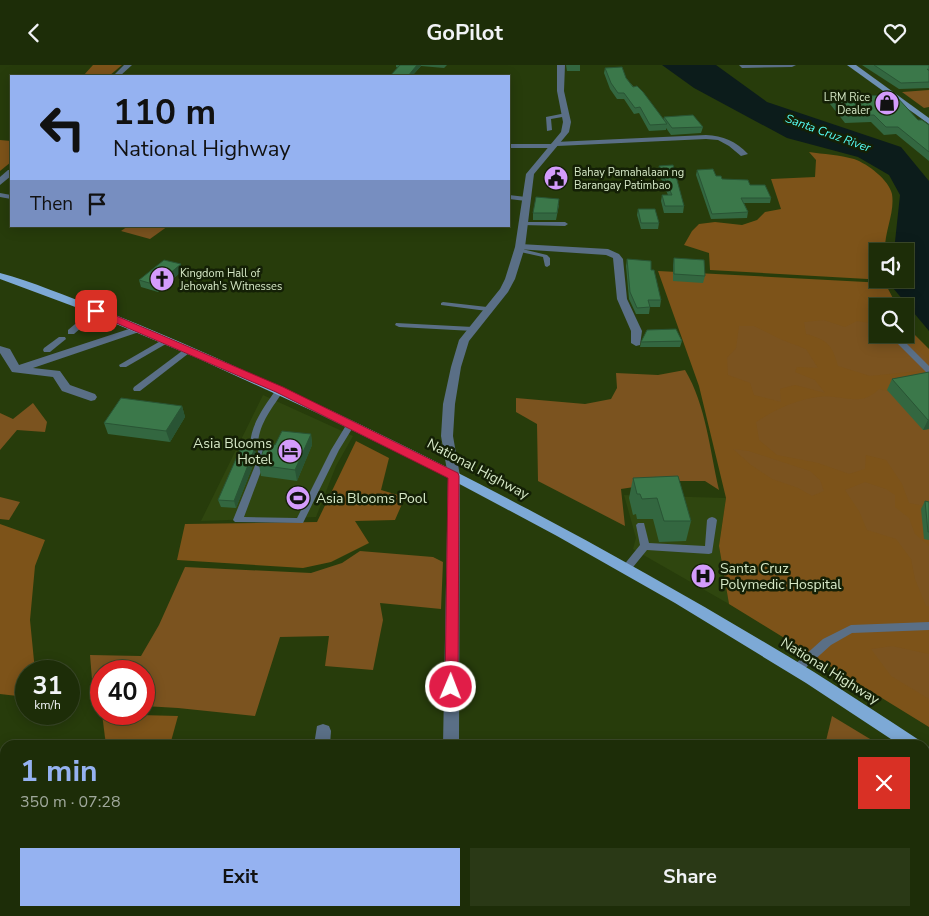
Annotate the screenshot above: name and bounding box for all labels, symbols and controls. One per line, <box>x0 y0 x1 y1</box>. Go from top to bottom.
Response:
text: GoPilot <box>426 18 503 48</box>
icon: back <box>20 19 48 47</box>
icon: heart <box>881 19 909 47</box>
text: 110 m <box>113 89 216 136</box>
place label: LRM Rice Dealer <box>824 90 870 118</box>
shop icon: LRM Rice Dealer <box>874 90 900 116</box>
icon: left <box>30 95 95 160</box>
water label: Santa Cruz River <box>783 110 873 156</box>
text: National Highway <box>113 134 291 164</box>
public building icon: Bahay Pamahalaan ng Barangay Patimbao <box>543 165 569 191</box>
place label: Bahay Pamahalaan ng Barangay Patimbao <box>574 165 684 193</box>
icon: arrive <box>83 190 111 218</box>
text: Then <box>30 191 73 217</box>
map controls <box>869 243 914 343</box>
button: sound <box>869 243 914 288</box>
church icon: Kingdom Hall of Jehovah's Witnesses <box>149 266 175 292</box>
place label: Kingdom Hall of Jehovah's Witnesses <box>179 266 282 294</box>
pin <box>75 290 117 332</box>
icon: arrive <box>82 297 110 325</box>
button: search <box>869 298 914 343</box>
place label: Asia Blooms Hotel <box>193 434 273 469</box>
street label: National Highway <box>424 434 533 504</box>
hotel icon: Asia Blooms Hotel <box>277 438 303 464</box>
sports icon: Asia Blooms Pool <box>285 485 311 511</box>
place label: Asia Blooms Pool <box>316 489 428 508</box>
place label: Santa Cruz Polymedic Hospital <box>720 559 842 594</box>
hospital icon: Santa Cruz Polymedic Hospital <box>690 563 716 589</box>
street label: National Highway <box>777 633 884 709</box>
speed limit sign: 40 <box>90 660 155 725</box>
position arrow <box>424 660 476 712</box>
text: 31 <box>32 669 63 703</box>
text: km/h <box>34 697 61 713</box>
text: 1 min <box>20 751 98 792</box>
button: close <box>858 757 910 809</box>
text: 350 m · 07:28 <box>20 791 121 813</box>
button: Exit <box>20 848 460 906</box>
button: Share <box>470 848 910 906</box>

